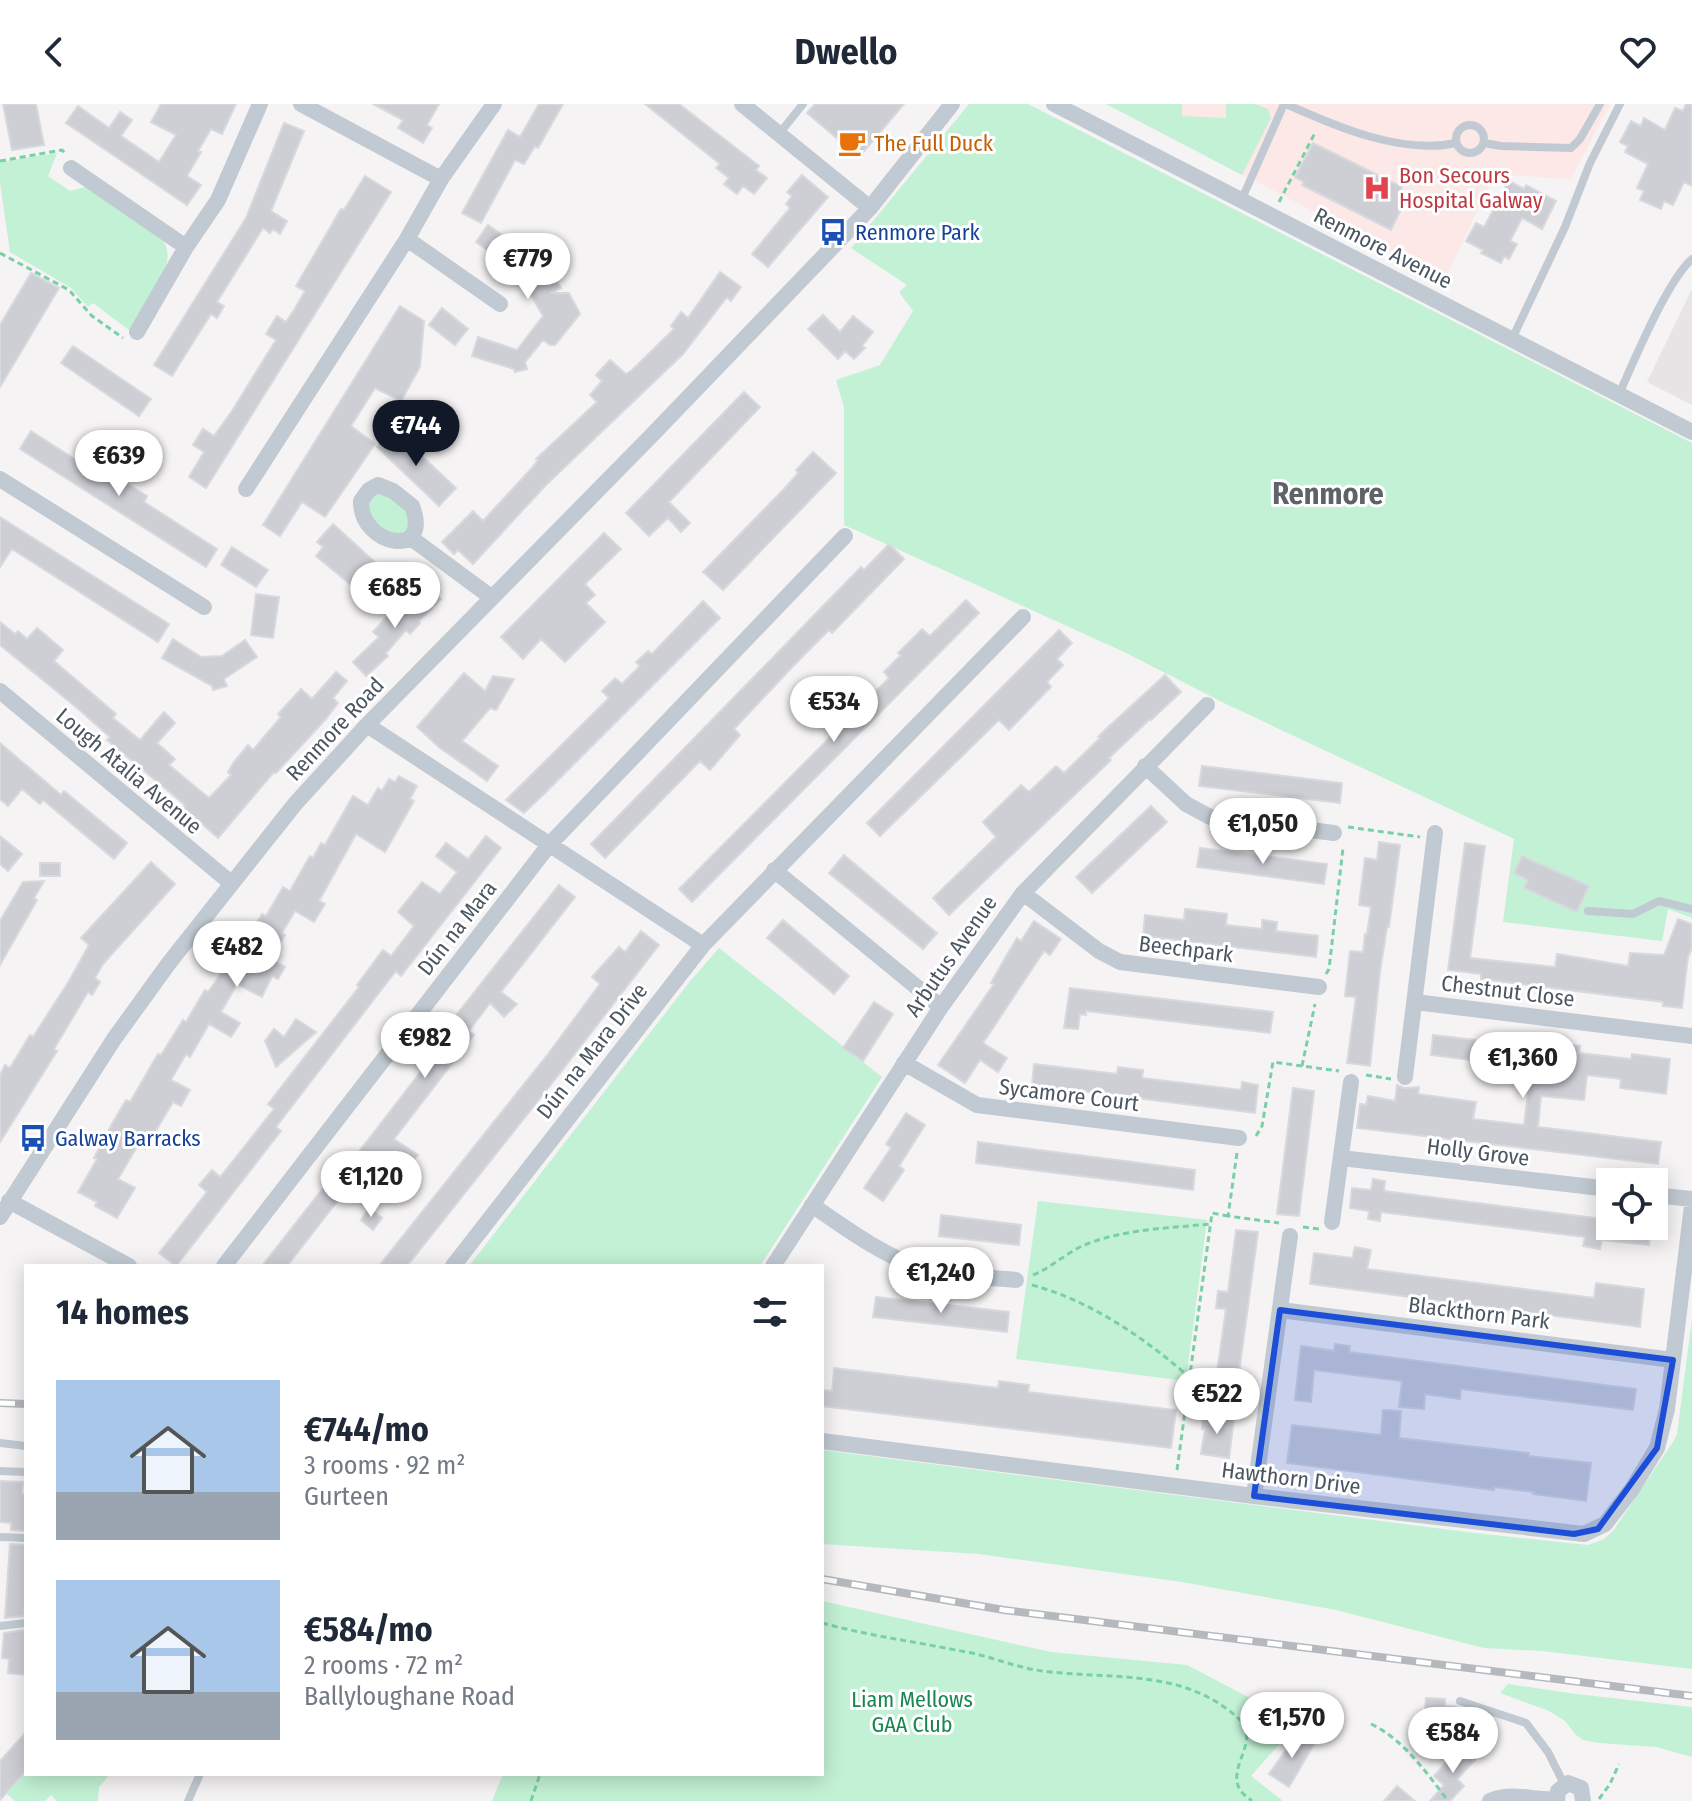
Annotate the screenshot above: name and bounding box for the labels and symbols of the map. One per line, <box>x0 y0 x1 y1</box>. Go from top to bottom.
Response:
cafe icon: The Full Duck <box>837 128 867 158</box>
place label: The Full Duck <box>874 130 994 157</box>
place label: Bon Secours Hospital Galway <box>1399 162 1543 214</box>
hospital icon: Bon Secours Hospital Galway <box>1362 173 1392 203</box>
street label: Renmore Avenue <box>1309 202 1457 294</box>
bus stop icon: Renmore Park <box>818 217 848 247</box>
place label: Renmore Park <box>855 219 981 246</box>
pin: €779 <box>481 233 575 301</box>
pin: €744 <box>369 400 463 468</box>
pin: €639 <box>72 430 166 498</box>
district label: Renmore <box>1272 476 1384 512</box>
pin: €685 <box>348 562 442 630</box>
street label: Renmore Road <box>280 672 390 786</box>
pin: €534 <box>787 676 881 744</box>
street label: Lough Atalia Avenue <box>51 702 207 840</box>
pin: €1,050 <box>1198 798 1328 866</box>
street label: Dún na Mara <box>412 875 502 981</box>
street label: Arbutus Avenue <box>899 890 1003 1022</box>
pin: €482 <box>190 921 284 989</box>
street label: Beechpark <box>1137 930 1236 968</box>
street label: Chestnut Close <box>1440 969 1576 1013</box>
street label: Dún na Mara Drive <box>531 978 653 1124</box>
pin: €982 <box>378 1012 472 1080</box>
pin: €1,360 <box>1458 1032 1588 1100</box>
street label: Sycamore Court <box>998 1073 1141 1117</box>
bus stop icon: Galway Barracks <box>18 1123 48 1153</box>
place label: Galway Barracks <box>55 1125 201 1152</box>
street label: Holly Grove <box>1425 1132 1531 1172</box>
pin: €1,120 <box>306 1151 436 1219</box>
pin: €1,240 <box>876 1247 1006 1315</box>
street label: Blackthorn Park <box>1407 1291 1552 1335</box>
pin: €522 <box>1170 1368 1264 1436</box>
street label: Hawthorn Drive <box>1220 1456 1362 1500</box>
park label: Liam Mellows GAA Club <box>851 1686 973 1738</box>
pin: €1,570 <box>1227 1692 1357 1760</box>
pin: €584 <box>1406 1707 1500 1775</box>

